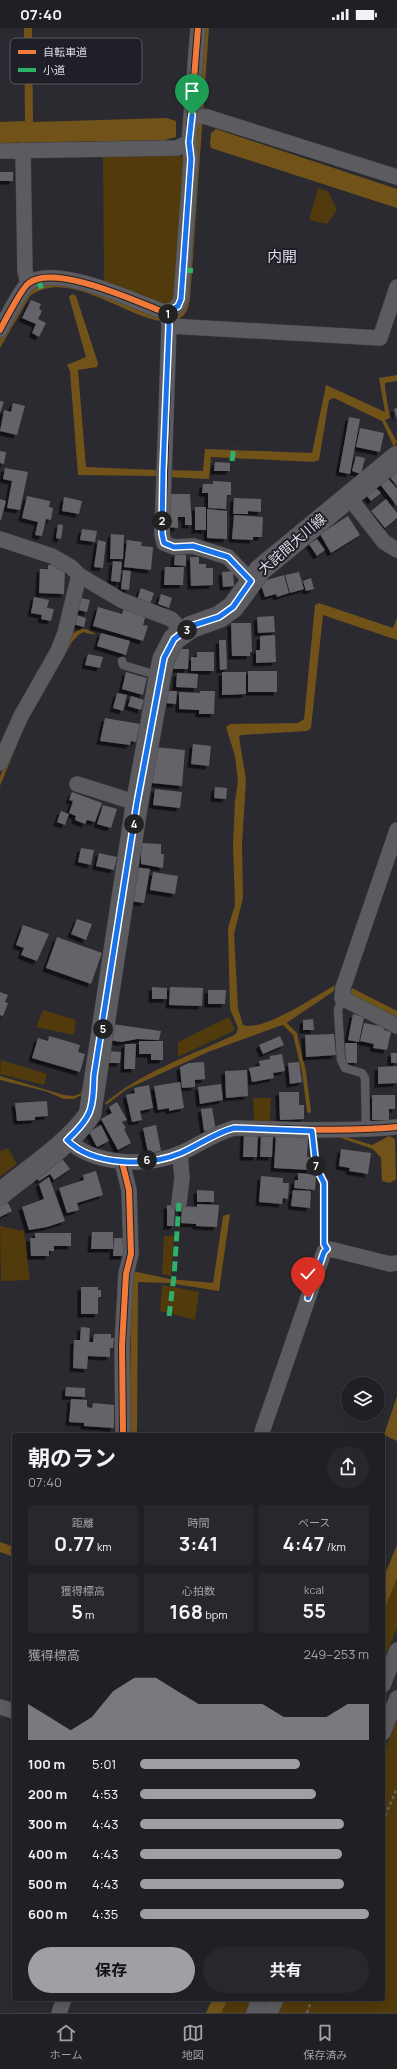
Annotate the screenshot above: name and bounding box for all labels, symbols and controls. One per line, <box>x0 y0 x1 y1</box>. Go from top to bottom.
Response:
text: 07:40 <box>20 4 62 25</box>
legend <box>10 38 142 84</box>
text: 自転車道 <box>43 44 87 59</box>
text: 小道 <box>43 62 65 77</box>
pin <box>175 74 209 115</box>
icon: arrive <box>181 80 203 102</box>
district label: 内開 <box>267 246 297 267</box>
pin: 1 <box>158 304 178 324</box>
text: 1 <box>166 306 170 321</box>
street label: 大詫間大川線 <box>254 509 330 578</box>
pin: 2 <box>152 511 172 531</box>
text: 2 <box>159 513 165 528</box>
pin: 3 <box>177 620 197 640</box>
text: 3 <box>184 622 190 637</box>
pin: 4 <box>124 814 144 834</box>
text: 4 <box>131 816 137 831</box>
pin: 5 <box>93 1019 113 1039</box>
text: 5 <box>100 1021 106 1036</box>
pin: 6 <box>137 1150 157 1170</box>
text: 6 <box>144 1152 150 1167</box>
pin: 7 <box>306 1156 326 1176</box>
text: 7 <box>313 1158 319 1173</box>
pin <box>291 1257 325 1298</box>
icon: check <box>297 1263 319 1285</box>
map controls <box>341 1377 385 1421</box>
button: layers <box>341 1377 385 1421</box>
text: 朝のラン <box>28 1443 116 1473</box>
button: share <box>327 1446 369 1488</box>
text: 07:40 <box>28 1473 62 1491</box>
text: 距離 <box>72 1515 94 1530</box>
text: 時間 <box>187 1515 209 1530</box>
text: ペース <box>298 1515 330 1530</box>
text: 0.77 <box>54 1530 95 1557</box>
text: 3:41 <box>179 1530 218 1557</box>
text: 4:47 <box>283 1530 324 1557</box>
text: km <box>95 1539 112 1554</box>
text: /km <box>324 1539 346 1554</box>
text: kcal <box>304 1582 324 1597</box>
text: 獲得標高 <box>61 1583 105 1598</box>
text: 心拍数 <box>182 1583 215 1598</box>
text: 55 <box>302 1597 326 1624</box>
text: 5 <box>71 1598 83 1625</box>
text: 168 <box>169 1598 203 1625</box>
text: m <box>83 1607 94 1622</box>
text: bpm <box>203 1607 228 1622</box>
text: 249–253 m <box>303 1645 369 1663</box>
text: 獲得標高 <box>28 1646 80 1664</box>
text: 100 m <box>28 1755 65 1773</box>
text: 5:01 <box>92 1755 116 1773</box>
text: 200 m <box>28 1785 67 1803</box>
text: 4:53 <box>92 1785 118 1803</box>
text: 300 m <box>28 1815 67 1833</box>
text: 4:43 <box>92 1815 118 1833</box>
text: 400 m <box>28 1845 67 1863</box>
text: 4:43 <box>92 1845 118 1863</box>
text: 500 m <box>28 1875 67 1893</box>
text: 4:43 <box>92 1875 118 1893</box>
text: 600 m <box>28 1905 67 1923</box>
text: 4:35 <box>92 1905 118 1923</box>
button: 保存 <box>28 1947 195 1993</box>
button: 共有 <box>203 1947 369 1993</box>
tab: ホーム <box>50 2022 82 2062</box>
tab: 地図 <box>182 2022 204 2062</box>
tab: 保存済み <box>303 2022 347 2062</box>

